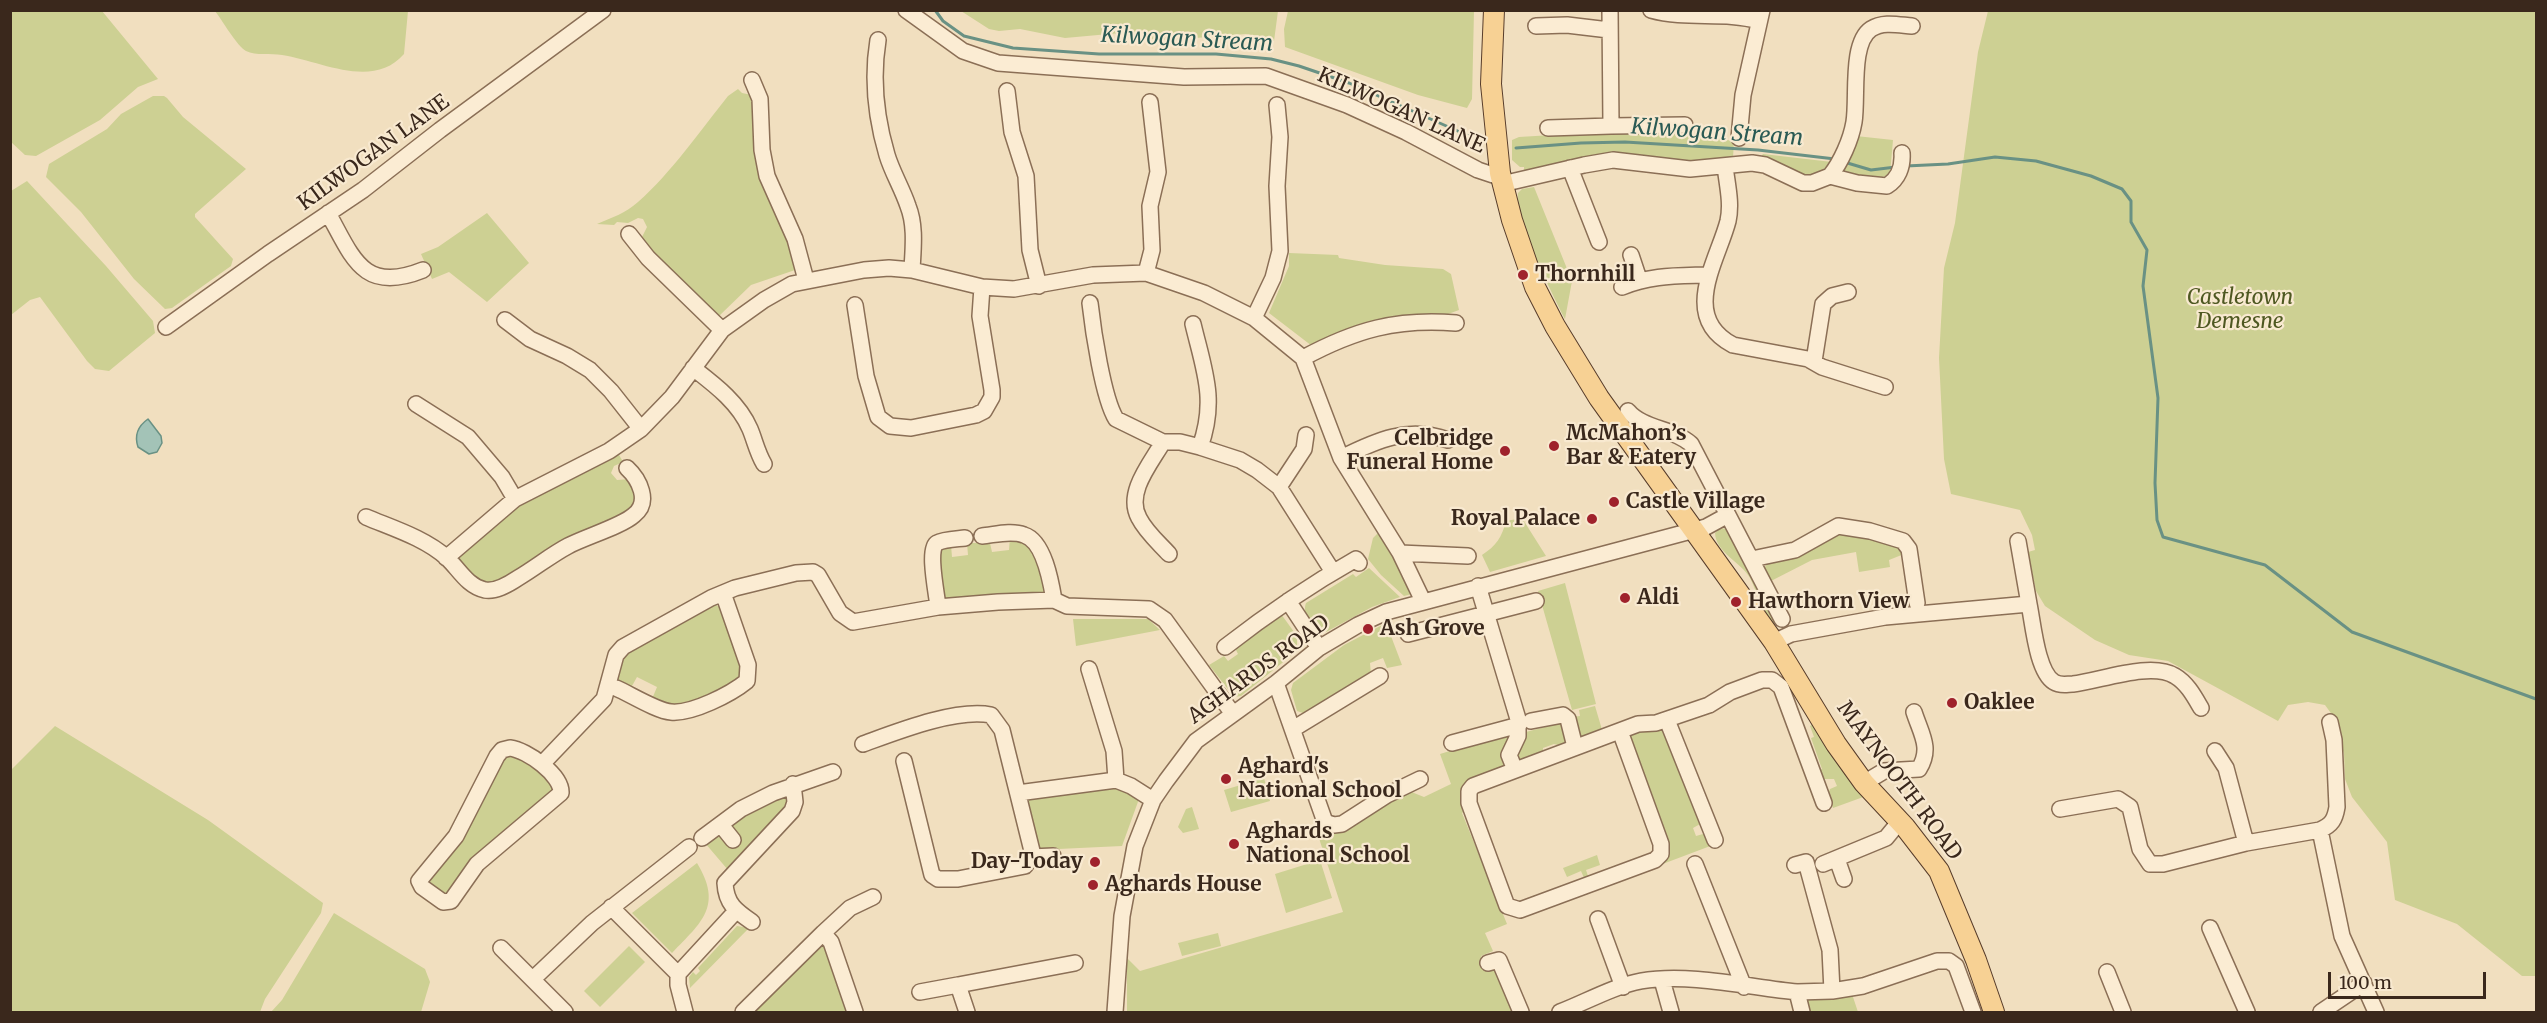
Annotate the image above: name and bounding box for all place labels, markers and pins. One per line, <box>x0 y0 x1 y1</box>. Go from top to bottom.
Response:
place label: Thornhill <box>1535 262 1635 288</box>
marker: Thornhill <box>1516 268 1530 282</box>
place label: McMahon’s Bar & Eatery <box>1566 421 1696 471</box>
place label: Celbridge Funeral Home <box>1346 426 1493 476</box>
marker: McMahon’s Bar & Eatery <box>1547 439 1561 453</box>
marker: Celbridge Funeral Home <box>1498 444 1512 458</box>
place label: Castle Village <box>1626 489 1765 515</box>
marker: Castle Village <box>1607 495 1621 509</box>
place label: Royal Palace <box>1451 506 1580 532</box>
marker: Royal Palace <box>1585 512 1599 526</box>
place label: Aldi <box>1637 585 1679 611</box>
place label: Hawthorn View <box>1748 589 1910 615</box>
marker: Aldi <box>1618 591 1632 605</box>
marker: Hawthorn View <box>1729 595 1743 609</box>
place label: Ash Grove <box>1380 616 1485 642</box>
marker: Ash Grove <box>1361 622 1375 636</box>
place label: Oaklee <box>1964 690 2035 716</box>
marker: Oaklee <box>1945 696 1959 710</box>
place label: Aghard's National School <box>1238 754 1402 804</box>
marker: Aghard's National School <box>1219 772 1233 786</box>
place label: Aghards National School <box>1246 819 1410 869</box>
marker: Aghards National School <box>1227 837 1241 851</box>
place label: Day-Today <box>971 849 1083 875</box>
marker: Day-Today <box>1088 855 1102 869</box>
place label: Aghards House <box>1105 872 1262 898</box>
marker: Aghards House <box>1086 878 1100 892</box>

